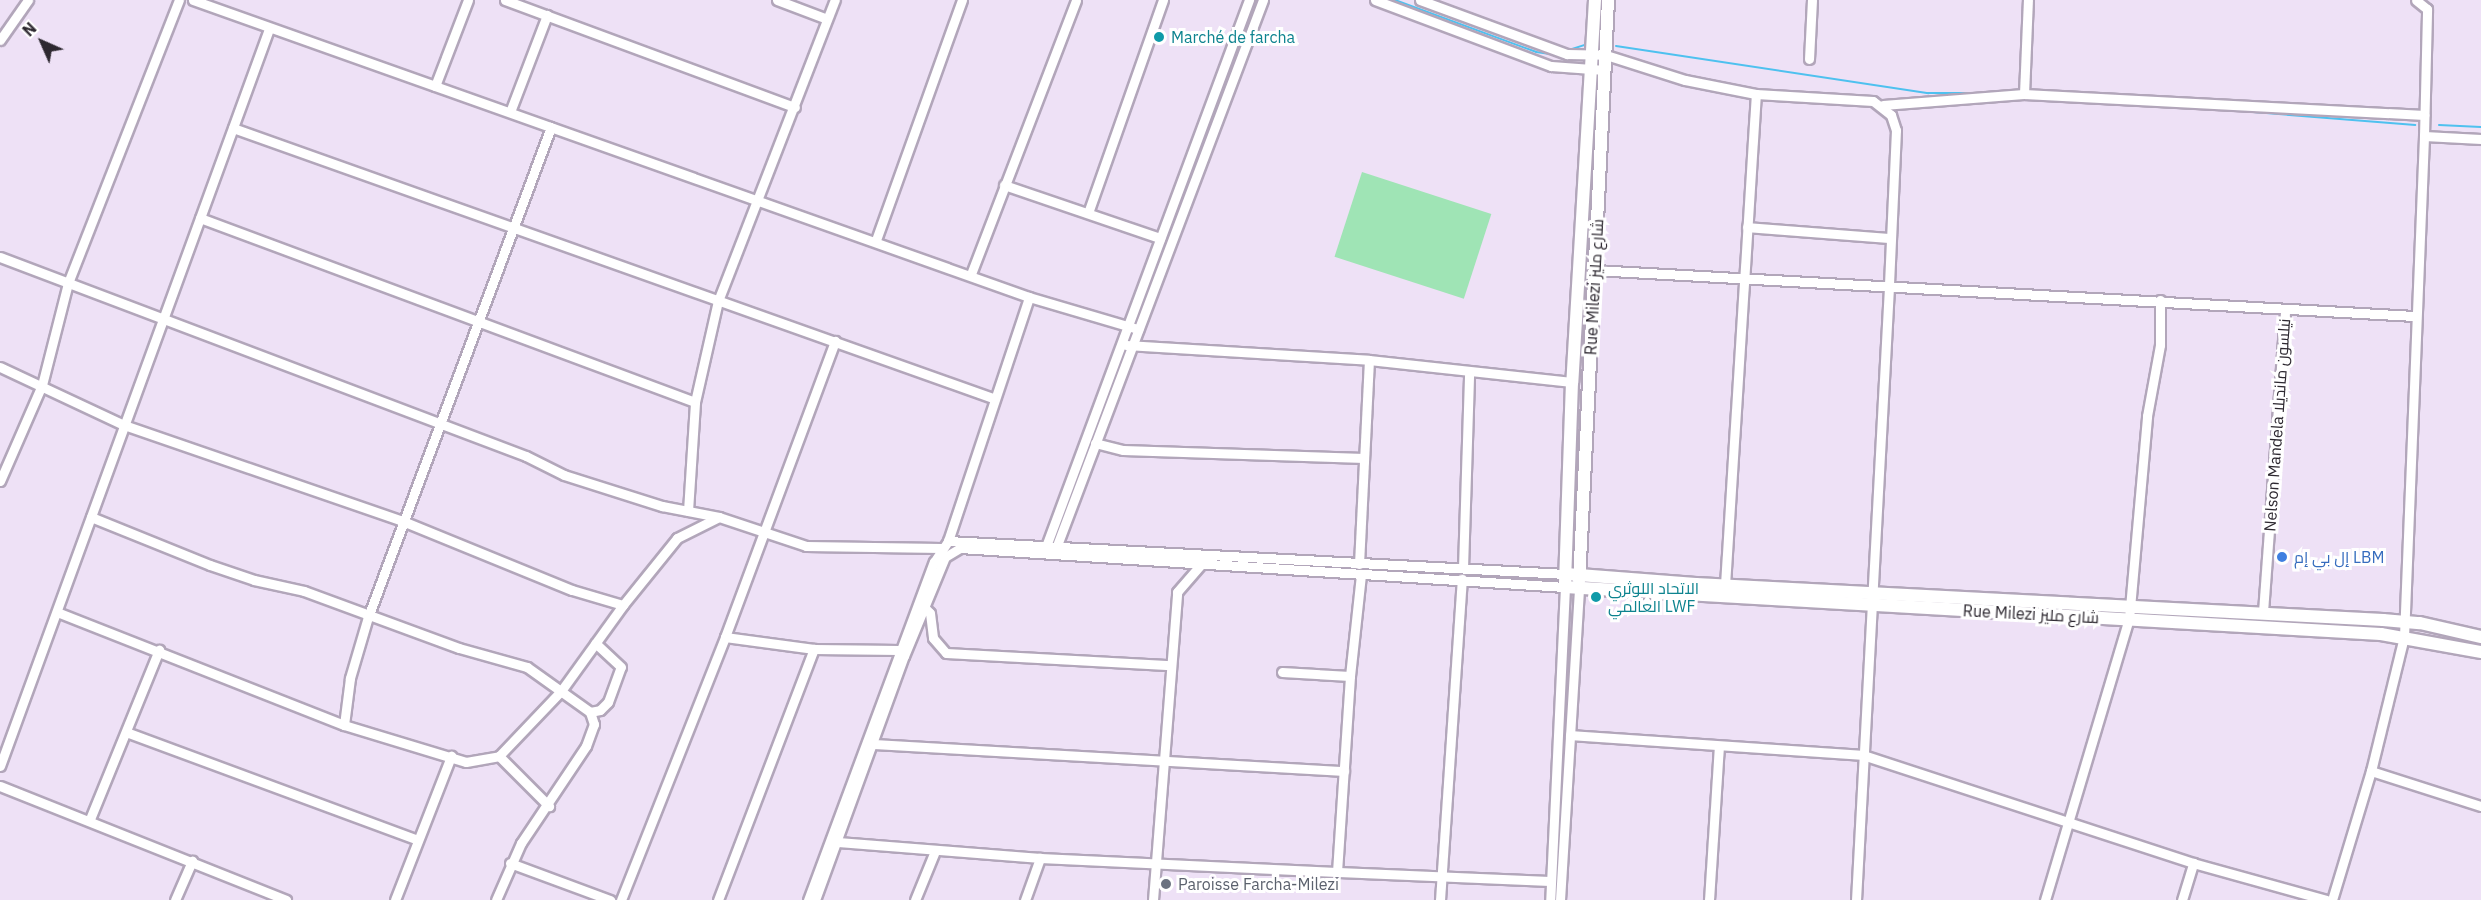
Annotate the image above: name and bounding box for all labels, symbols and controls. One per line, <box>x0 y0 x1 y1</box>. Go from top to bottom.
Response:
north arrow <box>12 12 72 72</box>
text: N <box>18 18 40 40</box>
place label: Marché de farcha <box>1171 27 1295 47</box>
marker: Marché de farcha <box>1152 30 1166 44</box>
street label: Rue Milezi شارع مليز <box>1581 218 1607 356</box>
street label: Nelson Mandela نيلسون مانديلا <box>2260 318 2294 532</box>
place label: إل بي إم LBM <box>2294 547 2384 567</box>
marker: إل بي إم LBM <box>2275 550 2289 564</box>
place label: الاتحاد اللوثري العالمي LWF <box>1608 578 1699 616</box>
marker: الاتحاد اللوثري العالمي LWF <box>1589 590 1603 604</box>
street label: Rue Milezi شارع مليز <box>1962 601 2100 627</box>
place label: Paroisse Farcha-Milezi <box>1178 874 1339 894</box>
marker: Paroisse Farcha-Milezi <box>1159 877 1173 891</box>

